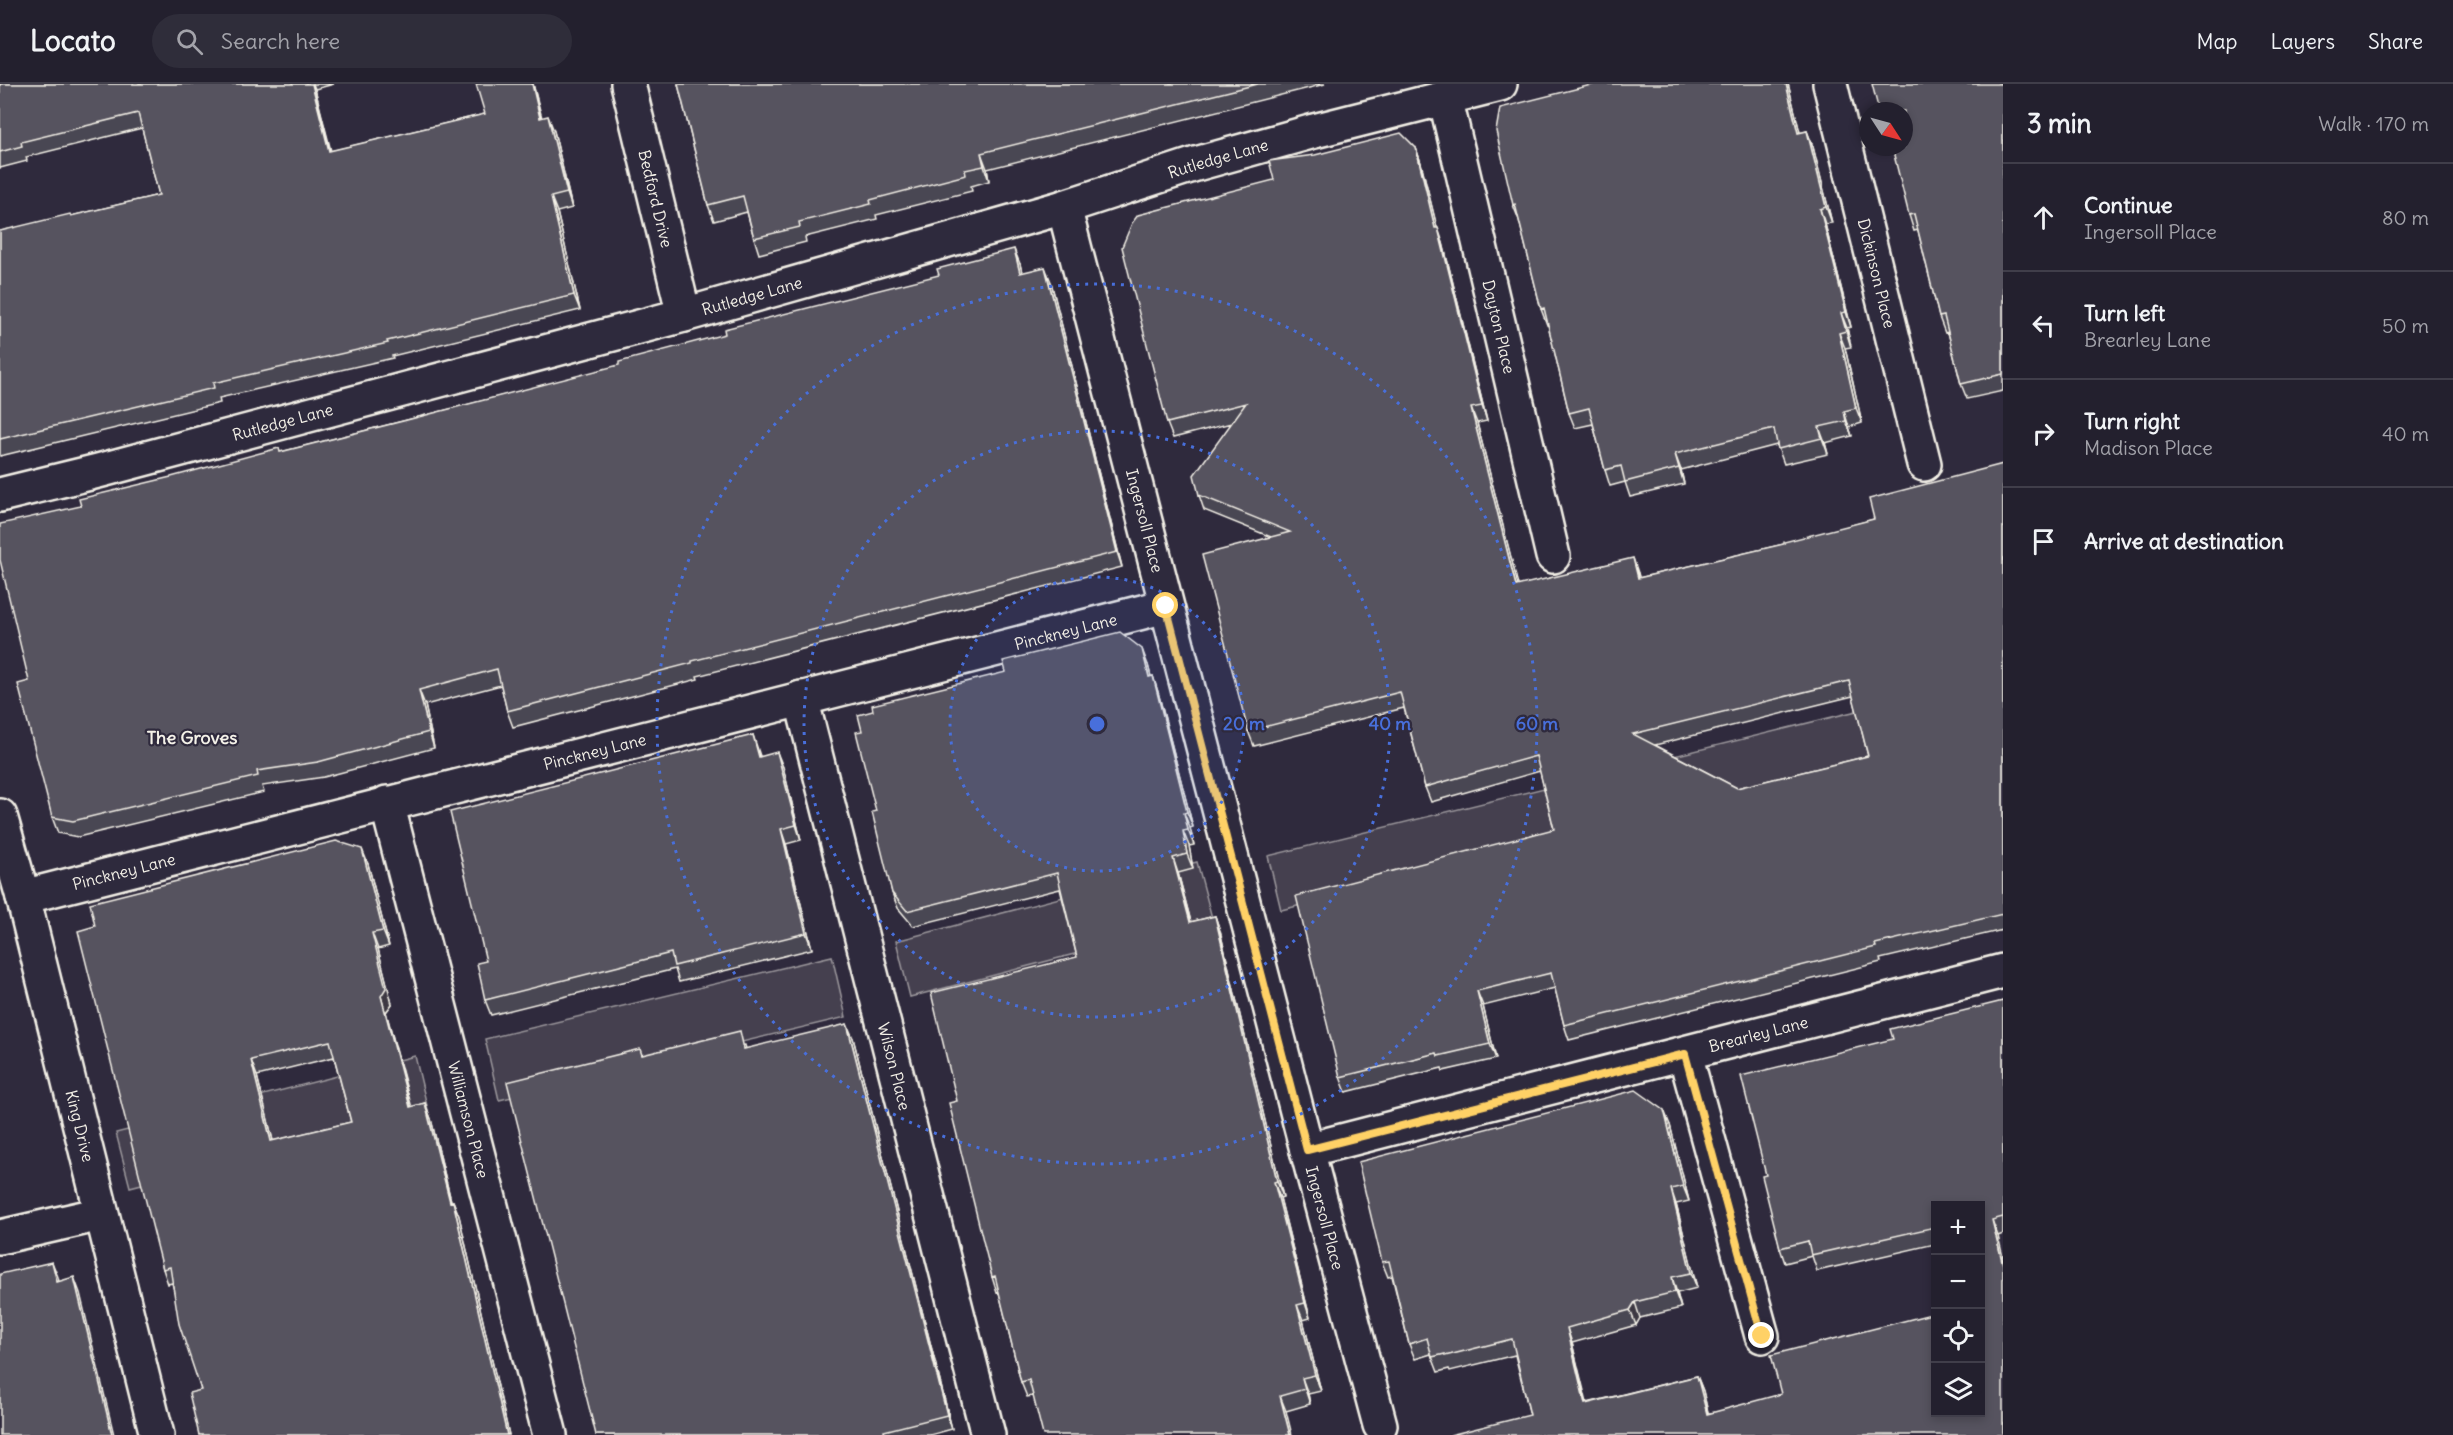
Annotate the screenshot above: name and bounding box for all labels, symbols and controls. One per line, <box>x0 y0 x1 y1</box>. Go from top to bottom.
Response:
search box <box>152 14 572 68</box>
text: Locato <box>30 23 116 59</box>
icon: search <box>173 25 206 58</box>
text: Search here <box>221 27 340 55</box>
text: Map <box>2197 28 2237 55</box>
text: Layers <box>2270 28 2335 55</box>
text: Share <box>2368 28 2423 55</box>
north arrow <box>1859 102 1913 156</box>
text: 3 min <box>2027 107 2092 140</box>
text: Walk · 170 m <box>2318 111 2429 136</box>
street label: Rutledge Lane <box>1165 134 1271 182</box>
street label: Bedford Drive <box>634 148 677 250</box>
text: Continue <box>2084 191 2173 219</box>
icon: ahead <box>2027 201 2060 234</box>
text: 80 m <box>2382 205 2429 230</box>
street label: Dickinson Place <box>1854 216 1900 330</box>
text: Ingersoll Place <box>2084 219 2217 244</box>
street label: Rutledge Lane <box>699 272 805 319</box>
street label: Dayton Place <box>1478 278 1520 376</box>
text: Turn left <box>2084 299 2165 327</box>
icon: left <box>2027 309 2060 342</box>
text: 50 m <box>2382 313 2429 338</box>
text: Brearley Lane <box>2084 327 2211 352</box>
street label: Rutledge Lane <box>230 399 335 445</box>
text: Turn right <box>2084 407 2180 435</box>
icon: right <box>2027 417 2060 450</box>
text: 40 m <box>2382 421 2429 446</box>
text: Madison Place <box>2084 435 2213 460</box>
street label: Ingersoll Place <box>1122 467 1168 575</box>
icon: arrive <box>2027 525 2060 558</box>
text: Arrive at destination <box>2084 527 2284 555</box>
route start <box>1152 592 1178 618</box>
street label: Pinckney Lane <box>1012 609 1119 654</box>
text: 20 m <box>1223 712 1265 735</box>
text: 40 m <box>1369 712 1411 735</box>
text: 60 m <box>1516 712 1558 735</box>
centre of rings <box>1087 714 1107 734</box>
district label: The Groves <box>147 726 237 749</box>
street label: Pinckney Lane <box>541 729 648 774</box>
street label: Pinckney Lane <box>70 849 177 894</box>
street label: Brearley Lane <box>1707 1012 1810 1056</box>
street label: Wilson Place <box>874 1020 915 1112</box>
street label: Williamson Place <box>444 1059 493 1180</box>
street label: King Drive <box>61 1088 99 1164</box>
street label: Ingersoll Place <box>1302 1164 1348 1272</box>
map controls <box>1931 1201 1985 1417</box>
button: + <box>1931 1201 1985 1255</box>
button: − <box>1931 1255 1985 1309</box>
button: locate <box>1931 1309 1985 1363</box>
route end <box>1748 1322 1774 1348</box>
button: layers <box>1931 1363 1985 1417</box>

